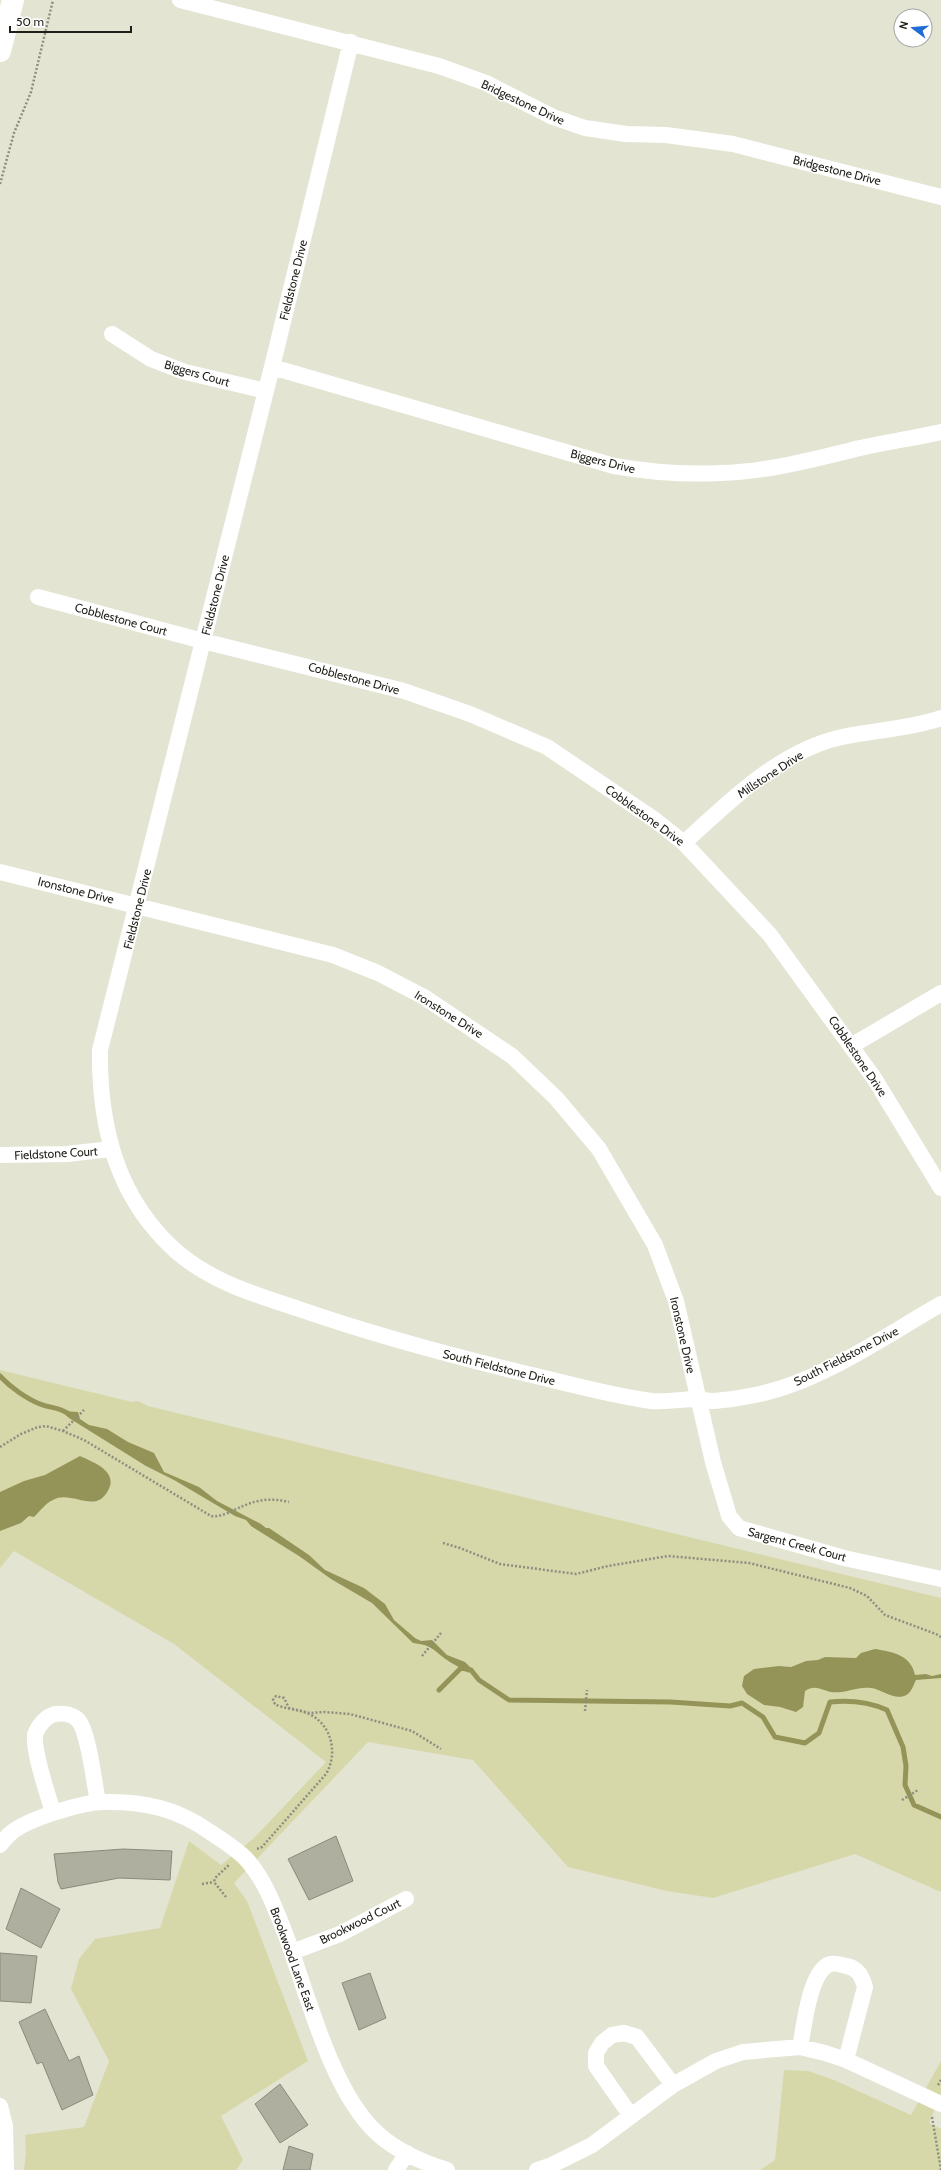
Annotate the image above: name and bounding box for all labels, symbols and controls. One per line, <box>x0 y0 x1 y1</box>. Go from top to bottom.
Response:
scale bar <box>10 8 131 34</box>
north arrow <box>893 8 933 48</box>
text: 50 m <box>16 14 44 29</box>
text: N <box>896 20 911 31</box>
street label: Bridgestone Drive <box>479 76 567 128</box>
street label: Bridgestone Drive <box>791 152 883 188</box>
street label: Fieldstone Drive <box>276 238 310 322</box>
street label: Biggers Court <box>163 357 231 389</box>
street label: Biggers Drive <box>569 446 637 476</box>
street label: Fieldstone Drive <box>198 553 232 637</box>
street label: Cobblestone Court <box>73 599 169 639</box>
street label: Cobblestone Drive <box>307 659 401 697</box>
street label: Millstone Drive <box>734 747 806 801</box>
street label: Cobblestone Drive <box>603 781 687 849</box>
street label: Fieldstone Drive <box>120 867 154 951</box>
street label: Ironstone Drive <box>36 873 116 907</box>
street label: Ironstone Drive <box>412 987 486 1041</box>
street label: Cobblestone Drive <box>825 1013 891 1099</box>
street label: Fieldstone Court <box>14 1143 98 1163</box>
street label: Ironstone Drive <box>667 1295 699 1375</box>
street label: South Fieldstone Drive <box>791 1323 901 1389</box>
street label: South Fieldstone Drive <box>441 1346 557 1388</box>
street label: Sargent Creek Court <box>746 1524 848 1564</box>
street label: Brookwood Court <box>317 1895 403 1947</box>
street label: Brookwood Lane East <box>267 1905 319 2013</box>

